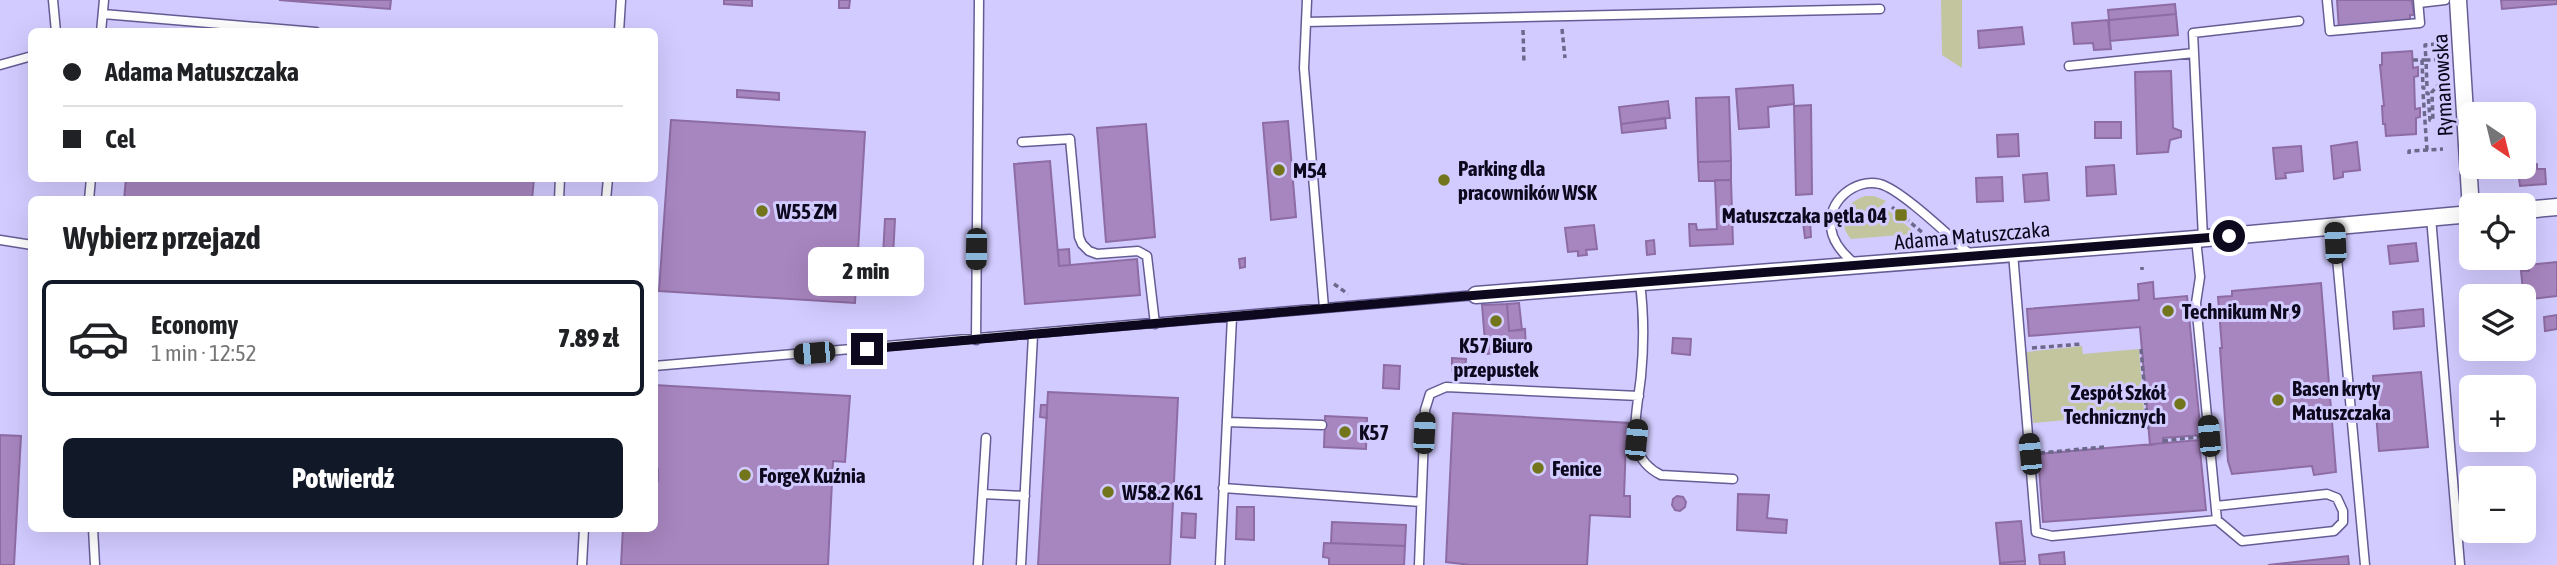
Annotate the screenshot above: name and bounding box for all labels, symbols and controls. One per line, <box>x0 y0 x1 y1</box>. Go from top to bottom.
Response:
street label: Rymanowska <box>2427 33 2457 137</box>
text: Adama Matuszczaka <box>105 57 299 87</box>
north arrow <box>2459 102 2536 178</box>
map controls <box>2459 102 2536 543</box>
text: Cel <box>105 124 135 154</box>
place label: Parking dla pracowników WSK <box>1458 156 1597 204</box>
place label: M54 <box>1293 158 1327 182</box>
marker: M54 <box>1271 162 1287 178</box>
marker: Parking dla pracowników WSK <box>1436 172 1452 188</box>
button: locate <box>2459 193 2536 270</box>
place label: W55 ZM <box>775 199 837 223</box>
marker: W55 ZM <box>754 203 770 219</box>
place label: Matuszczaka pętla 04 <box>1722 203 1887 227</box>
marker: Matuszczaka pętla 04 <box>1893 207 1909 223</box>
street label: Adama Matuszczaka <box>1893 216 2051 254</box>
text: Wybierz przejazd <box>63 219 261 256</box>
route start <box>2213 220 2245 252</box>
car <box>2324 221 2347 265</box>
car <box>966 228 987 270</box>
callout: 2 min <box>809 247 925 296</box>
text: 2 min <box>843 258 889 284</box>
button: layers <box>2459 284 2536 361</box>
place label: Technikum Nr 9 <box>2182 299 2301 323</box>
marker: Technikum Nr 9 <box>2160 303 2176 319</box>
icon: car <box>67 307 130 370</box>
text: Economy <box>151 310 238 340</box>
marker: K57 Biuro przepustek <box>1488 313 1504 329</box>
text: 7.89 zł <box>558 323 619 353</box>
route end <box>851 333 883 365</box>
place label: K57 Biuro przepustek <box>1453 333 1539 381</box>
text: 1 min · 12:52 <box>151 340 257 366</box>
car <box>793 341 836 365</box>
button: + <box>2459 375 2536 452</box>
place label: Basen kryty Matuszczaka <box>2292 376 2391 424</box>
place label: Zespół Szkół Technicznych <box>2064 380 2166 428</box>
marker: Basen kryty Matuszczaka <box>2270 392 2286 408</box>
marker: Zespół Szkół Technicznych <box>2172 396 2188 412</box>
car <box>1413 411 1436 455</box>
car <box>2197 414 2222 458</box>
car <box>1624 418 1649 462</box>
place label: K57 <box>1359 420 1389 444</box>
marker: K57 <box>1337 424 1353 440</box>
car <box>2018 432 2043 476</box>
button: Potwierdź <box>63 438 623 518</box>
place label: Fenice <box>1552 456 1602 480</box>
marker: Fenice <box>1530 460 1546 476</box>
place label: ForgeX Kuźnia <box>759 463 866 487</box>
button: − <box>2459 466 2536 543</box>
marker: ForgeX Kuźnia <box>737 467 753 483</box>
place label: W58.2 K61 <box>1121 480 1204 504</box>
marker: W58.2 K61 <box>1100 484 1116 500</box>

